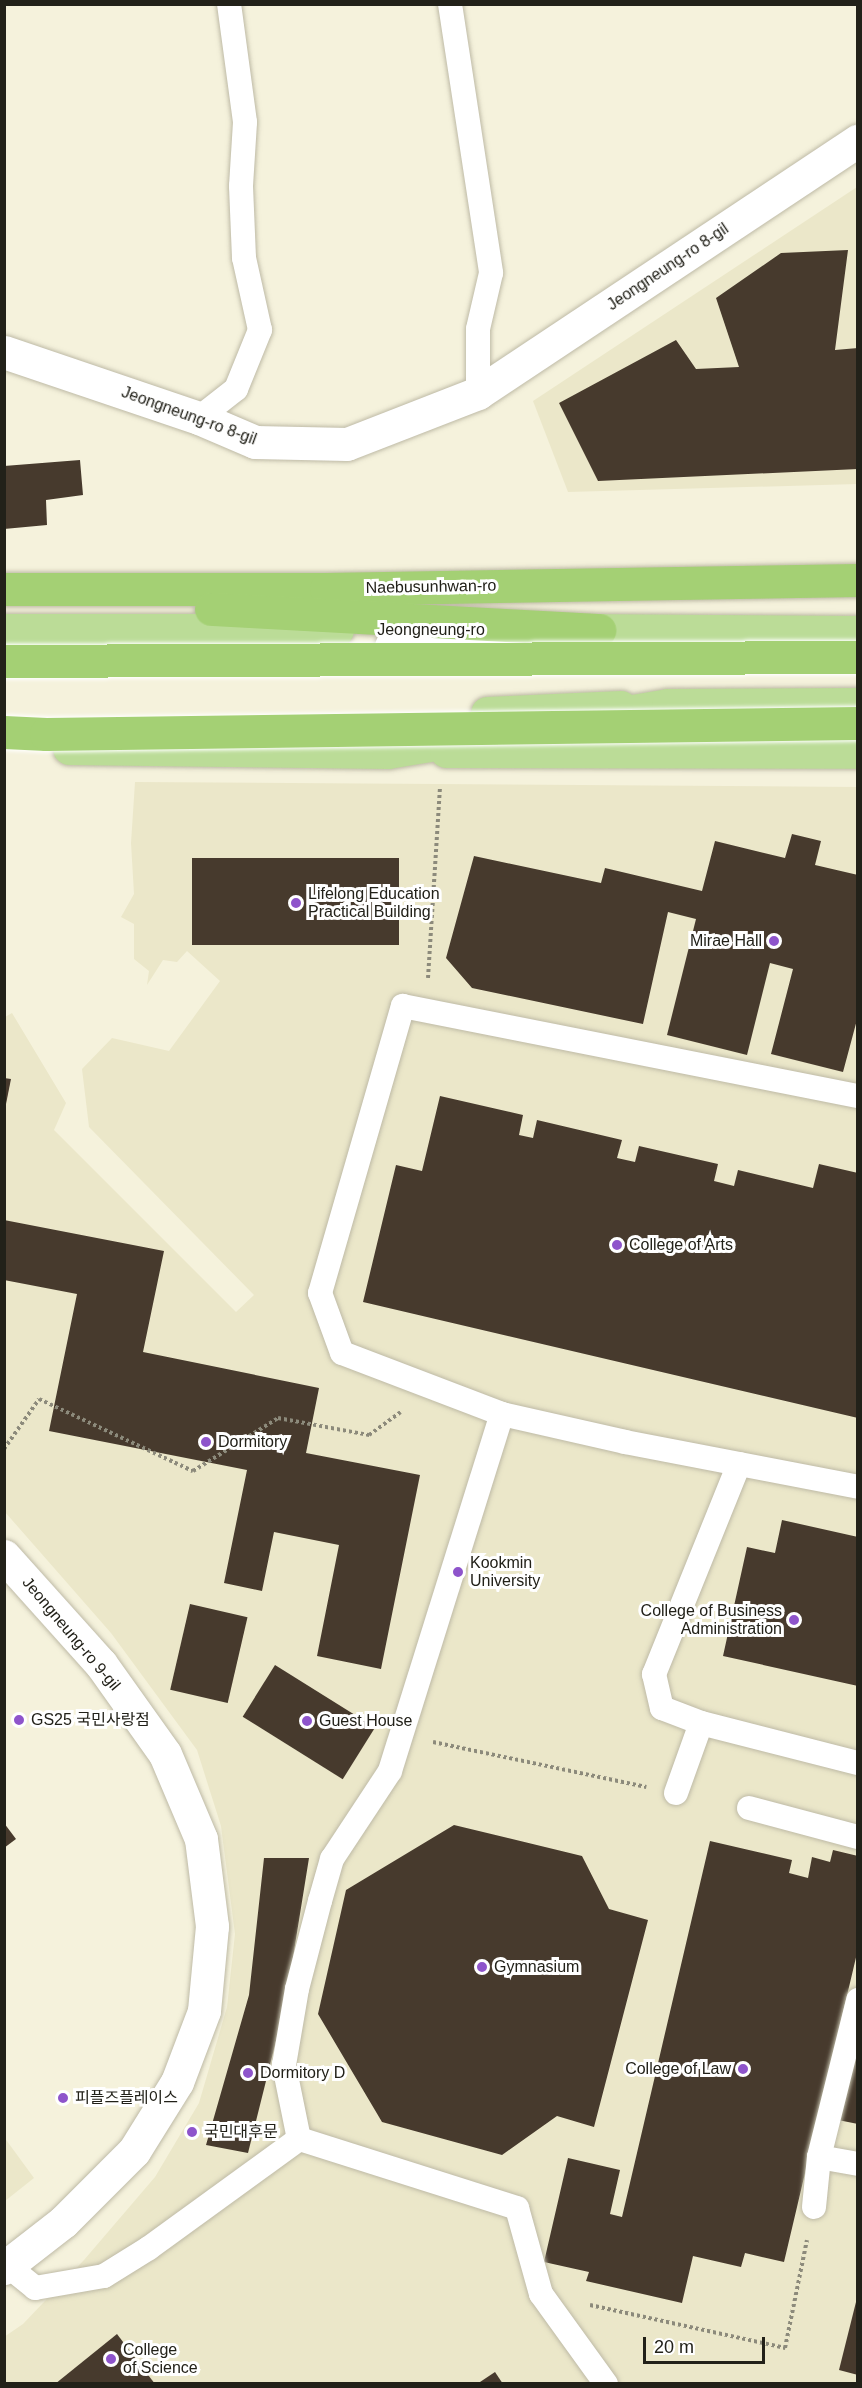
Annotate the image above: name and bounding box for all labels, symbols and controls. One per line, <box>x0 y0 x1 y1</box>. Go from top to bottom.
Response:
street label: Jeongneung-ro 8-gil <box>604 219 732 315</box>
street label: Jeongneung-ro 8-gil <box>119 383 259 449</box>
street label: Naebusunhwan-ro <box>365 576 497 598</box>
street label: Jeongneung-ro <box>377 620 485 640</box>
place label: Lifelong Education Practical Building <box>308 884 440 922</box>
marker: Lifelong Education Practical Building <box>289 896 303 910</box>
place label: Mirae Hall <box>690 931 762 951</box>
marker: Mirae Hall <box>767 934 781 948</box>
place label: College of Arts <box>629 1235 734 1255</box>
marker: College of Arts <box>610 1238 624 1252</box>
place label: Dormitory <box>218 1432 287 1452</box>
marker: Dormitory <box>199 1435 213 1449</box>
place label: Kookmin University <box>470 1553 540 1591</box>
marker: Kookmin University <box>451 1565 465 1579</box>
street label: Jeongneung-ro 9-gil <box>18 1573 124 1695</box>
place label: College of Business Administration <box>641 1601 782 1639</box>
marker: College of Business Administration <box>787 1613 801 1627</box>
place label: GS25 국민사랑점 <box>31 1710 150 1730</box>
place label: Guest House <box>319 1711 412 1731</box>
marker: GS25 국민사랑점 <box>12 1713 26 1727</box>
marker: Guest House <box>300 1714 314 1728</box>
place label: Gymnasium <box>494 1957 579 1977</box>
marker: Gymnasium <box>475 1960 489 1974</box>
place label: College of Law <box>625 2059 731 2079</box>
marker: College of Law <box>736 2062 750 2076</box>
place label: Dormitory D <box>260 2063 345 2083</box>
marker: Dormitory D <box>241 2066 255 2080</box>
place label: 피플즈플레이스 <box>75 2088 178 2108</box>
marker: 피플즈플레이스 <box>56 2091 70 2105</box>
place label: 국민대후문 <box>204 2122 278 2142</box>
marker: 국민대후문 <box>185 2125 199 2139</box>
scale bar <box>646 2325 768 2363</box>
text: 20 m <box>654 2337 694 2357</box>
place label: College of Science <box>123 2340 198 2378</box>
marker: College of Science <box>104 2352 118 2366</box>

